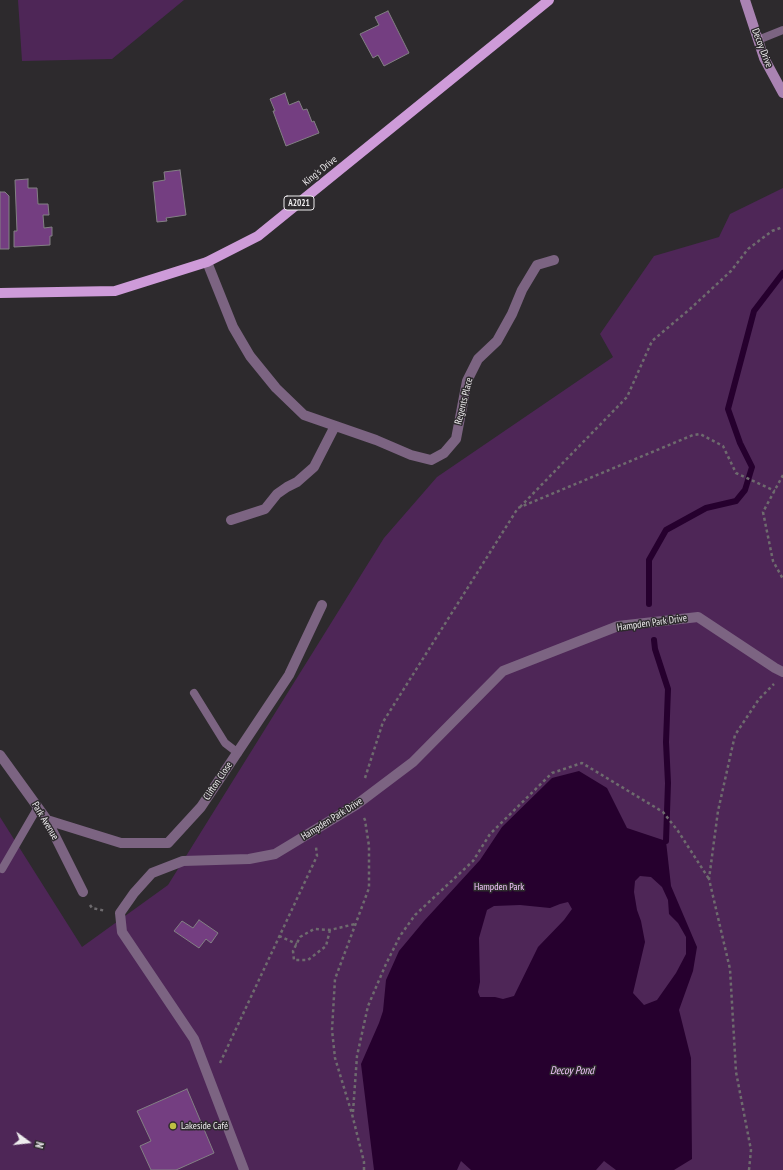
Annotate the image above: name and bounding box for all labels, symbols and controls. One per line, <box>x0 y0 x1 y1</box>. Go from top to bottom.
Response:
street label: Decoy Drive <box>749 27 775 69</box>
street label: King's Drive <box>300 154 340 188</box>
road number: A2021 <box>284 196 314 210</box>
street label: Regents Place <box>452 376 476 426</box>
street label: Hampden Park Drive <box>616 612 688 634</box>
street label: Clifton Close <box>201 760 235 802</box>
street label: Hampden Park Drive <box>299 795 365 843</box>
street label: Park Avenue <box>29 800 61 842</box>
park label: Hampden Park <box>474 881 524 893</box>
water label: Decoy Pond <box>550 1064 594 1078</box>
place label: Lakeside Café <box>181 1120 228 1132</box>
marker: Lakeside Café <box>168 1121 178 1131</box>
north arrow <box>8 1122 48 1162</box>
text: N <box>32 1140 47 1150</box>

